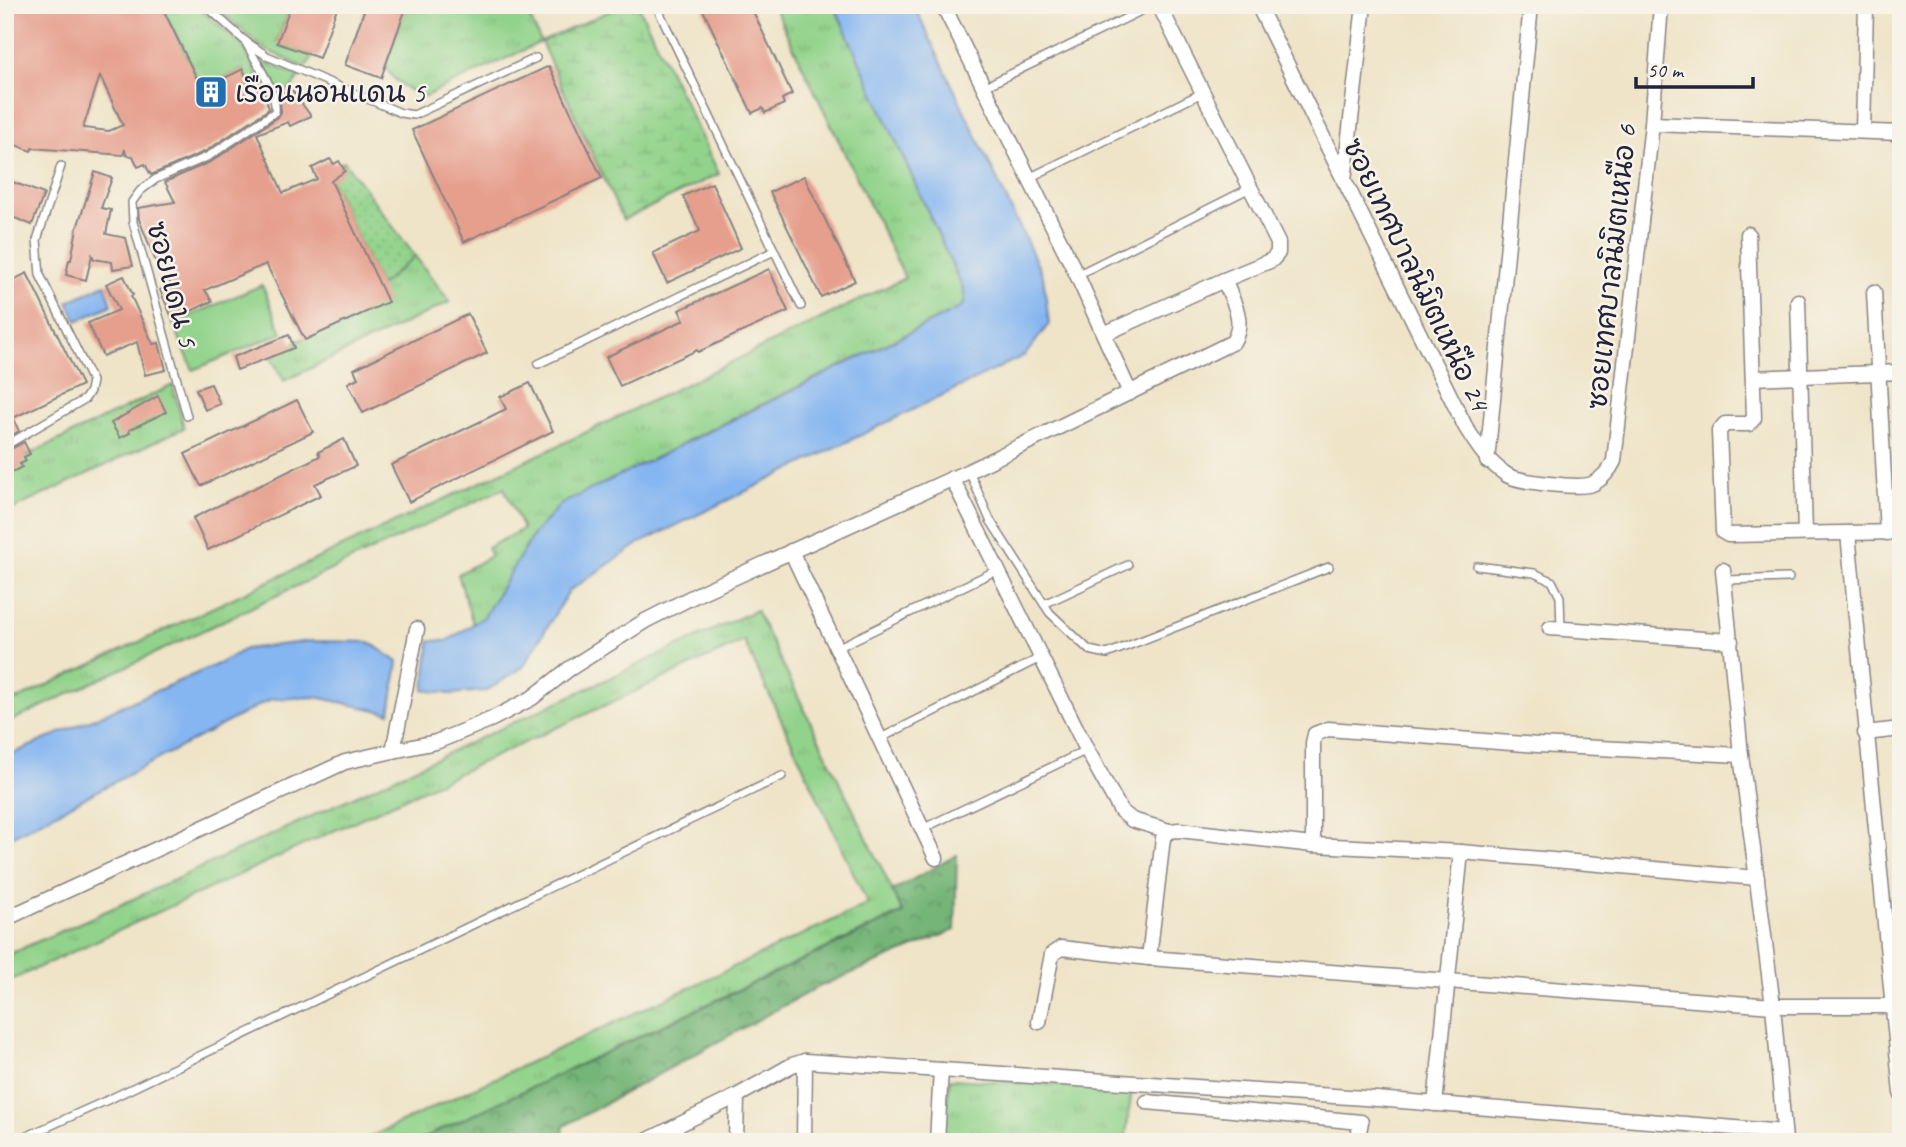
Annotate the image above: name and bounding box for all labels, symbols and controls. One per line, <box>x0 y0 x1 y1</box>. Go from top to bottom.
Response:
scale bar <box>1636 46 1754 90</box>
text: 50 m <box>1647 57 1685 83</box>
building icon: เรือนนอนแดน 5 <box>192 73 230 111</box>
place label: เรือนนอนแดน 5 <box>235 74 427 110</box>
street label: ซอยเทศบาลนิมิตเหนือ 6 <box>1578 122 1644 411</box>
street label: ซอยเทศบาลนิมิตเหนือ 24 <box>1335 132 1500 418</box>
street label: ซอยแดน 5 <box>139 217 206 352</box>

